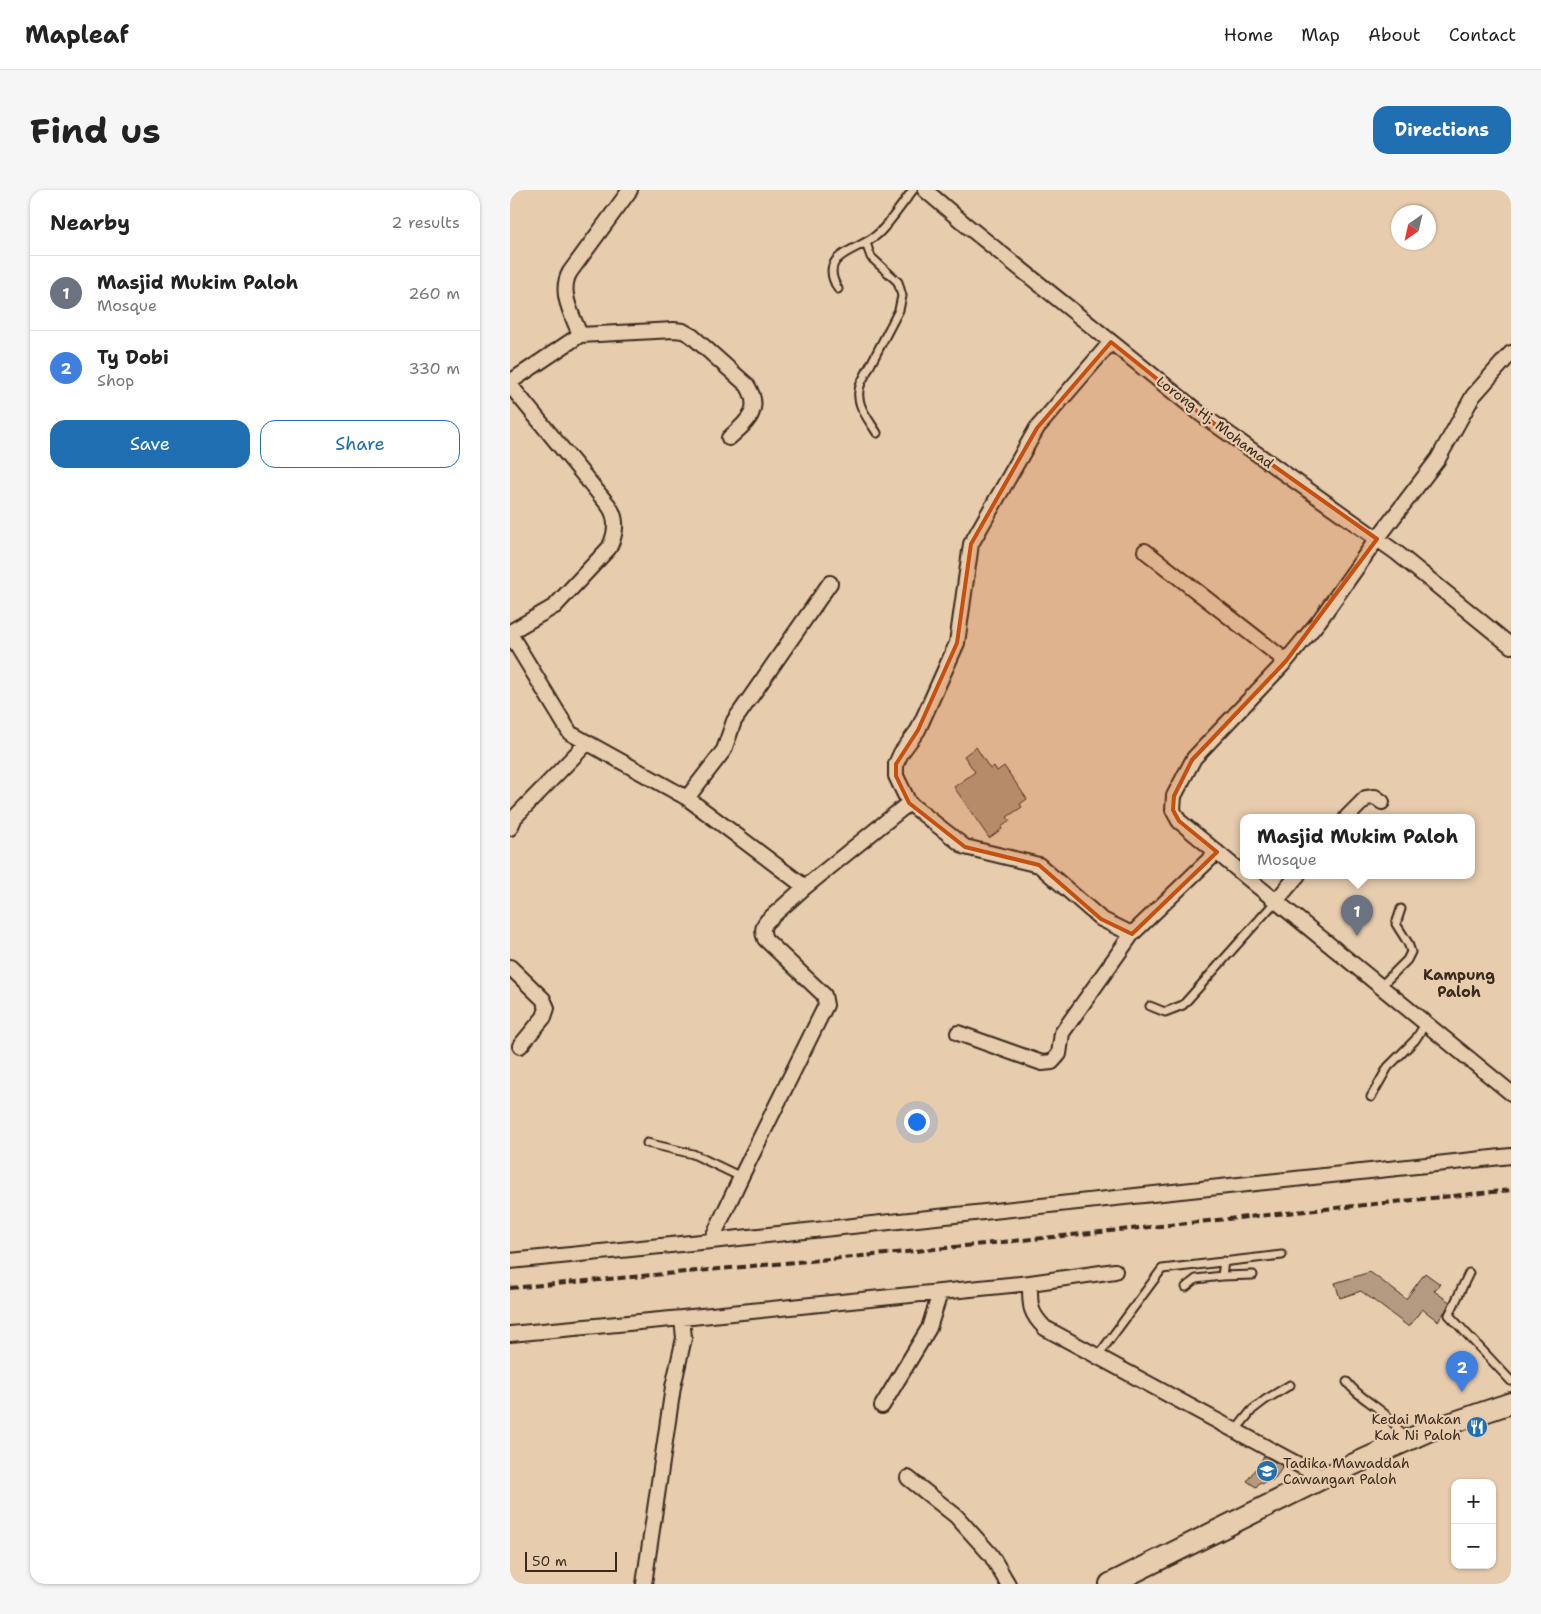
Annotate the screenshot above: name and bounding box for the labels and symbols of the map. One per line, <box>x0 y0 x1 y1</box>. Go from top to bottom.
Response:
north arrow <box>1391 205 1436 250</box>
street label: Lorong Hj. Mohamad <box>1153 372 1277 472</box>
pin: 1 <box>1341 895 1373 936</box>
district label: Kampung Paloh <box>1423 965 1495 1002</box>
your location <box>904 1109 930 1135</box>
pin: 2 <box>1446 1351 1478 1392</box>
place label: Kedai Makan Kak Ni Paloh <box>1371 1410 1461 1444</box>
restaurant icon: Kedai Makan Kak Ni Paloh <box>1465 1415 1489 1439</box>
place label: Tadika Mawaddah Cawangan Paloh <box>1283 1454 1410 1488</box>
school or university icon: Tadika Mawaddah Cawangan Paloh <box>1255 1459 1279 1483</box>
scale bar <box>525 1549 618 1572</box>

